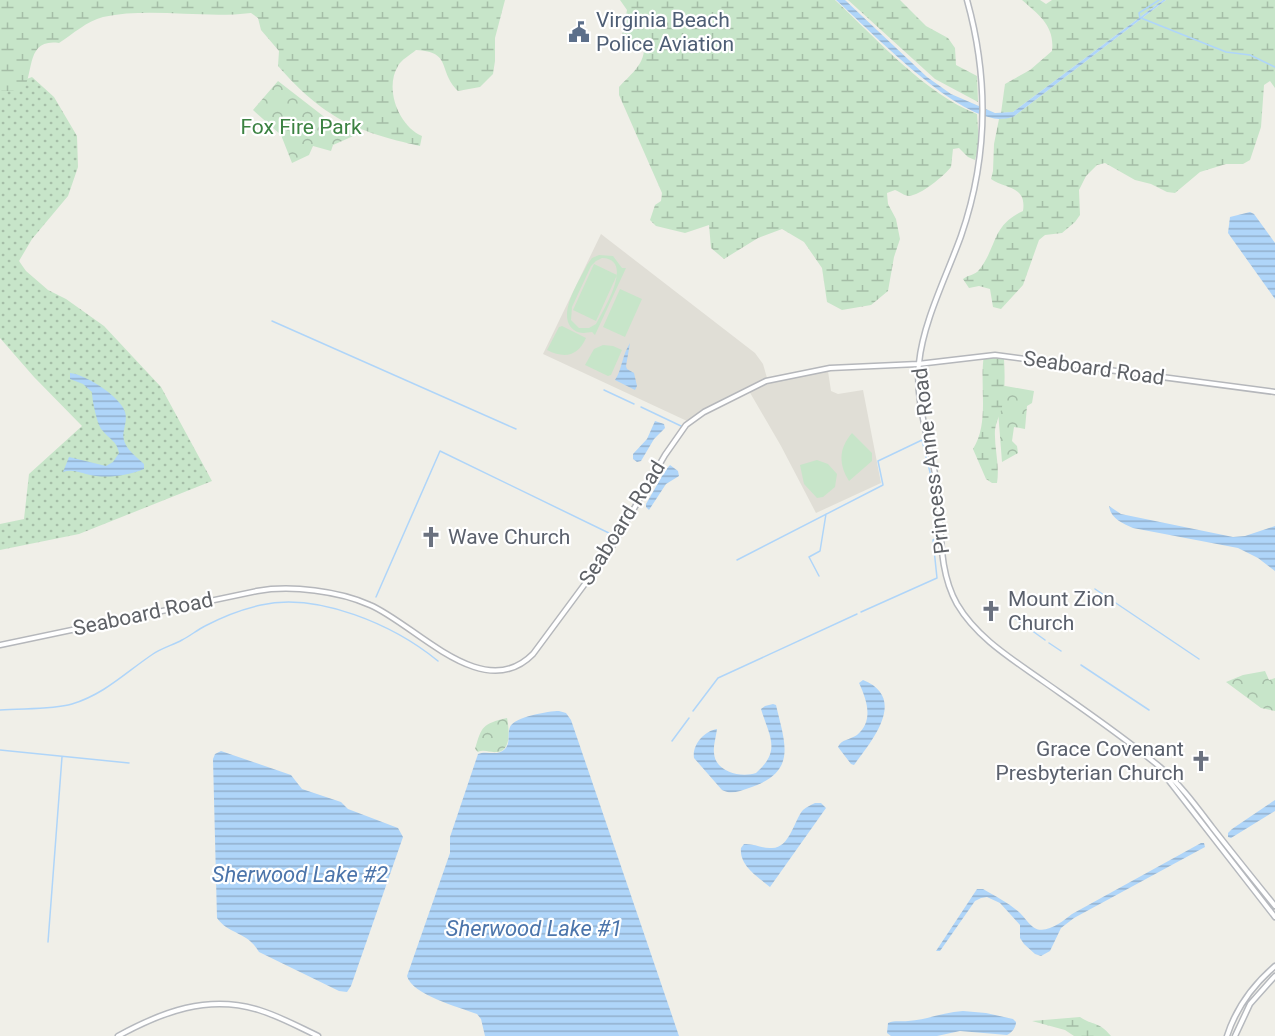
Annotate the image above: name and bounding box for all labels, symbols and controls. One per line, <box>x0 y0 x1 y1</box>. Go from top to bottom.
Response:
place label: Virginia Beach Police Aviation <box>596 8 734 56</box>
public building icon: Virginia Beach Police Aviation <box>567 20 591 44</box>
park label: Fox Fire Park <box>240 115 362 139</box>
street label: Seaboard Road <box>1022 346 1166 390</box>
street label: Princess Anne Road <box>908 366 954 556</box>
street label: Seaboard Road <box>574 456 670 590</box>
church icon: Wave Church <box>419 525 443 549</box>
place label: Wave Church <box>448 525 570 549</box>
street label: Seaboard Road <box>71 587 215 641</box>
place label: Mount Zion Church <box>1008 587 1115 635</box>
church icon: Mount Zion Church <box>979 599 1003 623</box>
place label: Grace Covenant Presbyterian Church <box>995 737 1184 785</box>
church icon: Grace Covenant Presbyterian Church <box>1189 749 1213 773</box>
water label: Sherwood Lake #2 <box>212 862 388 887</box>
water label: Sherwood Lake #1 <box>446 916 622 941</box>

